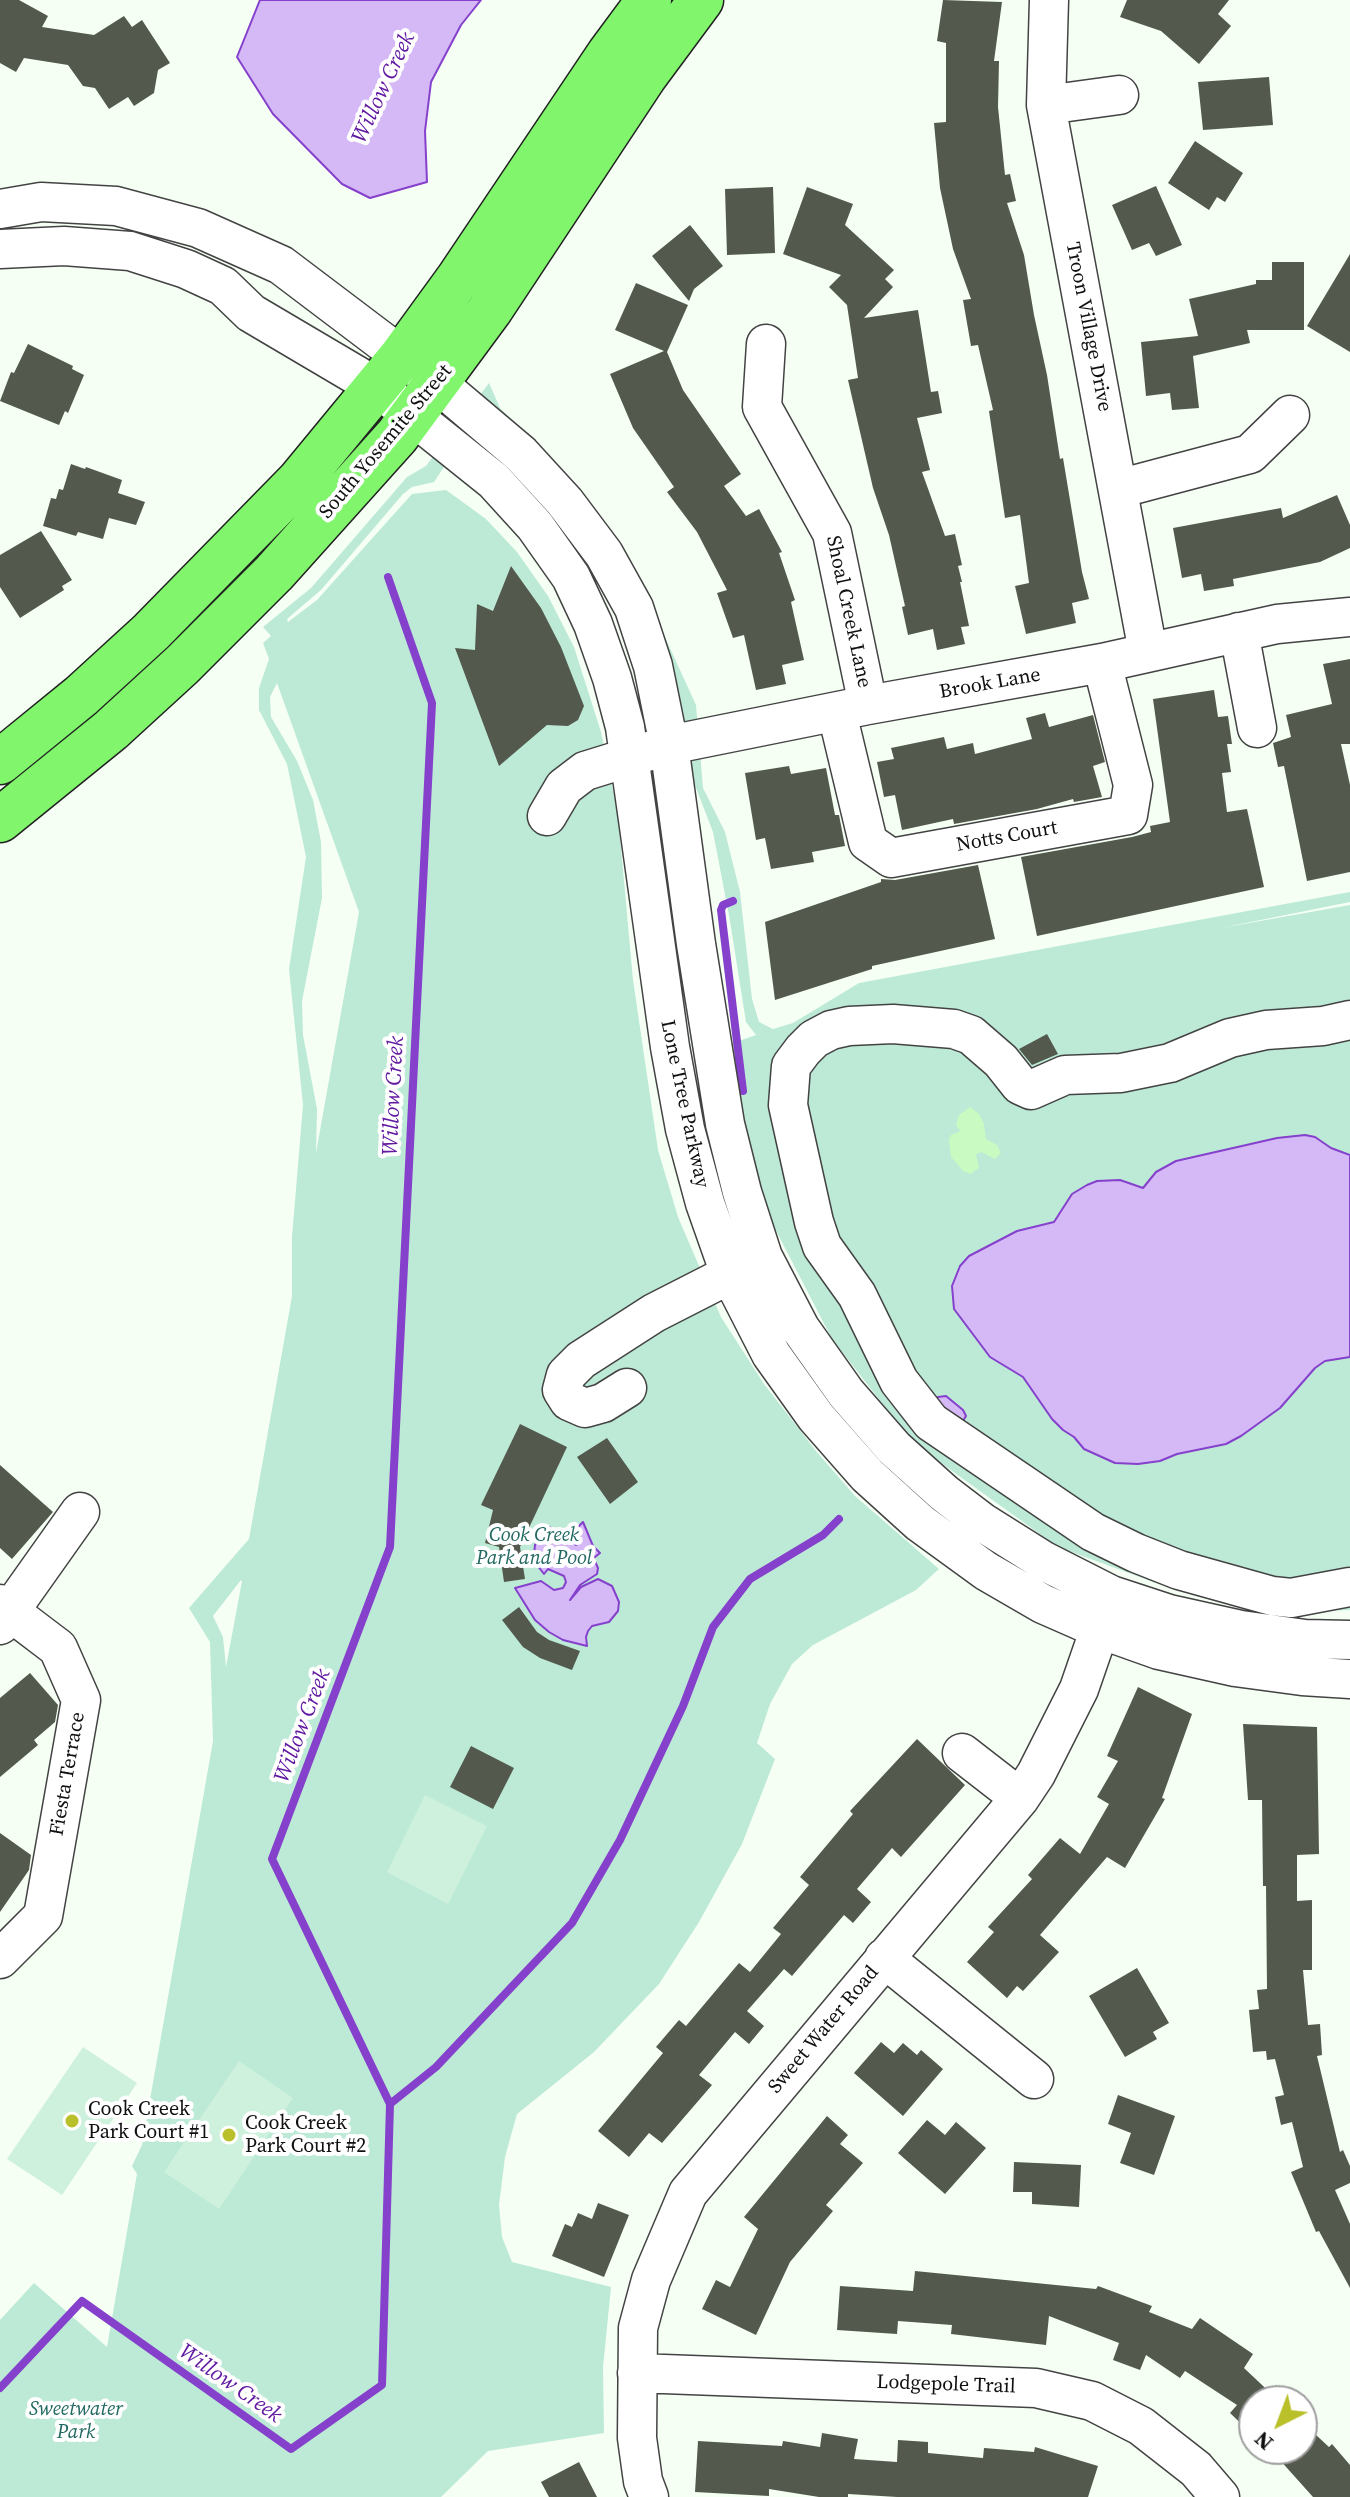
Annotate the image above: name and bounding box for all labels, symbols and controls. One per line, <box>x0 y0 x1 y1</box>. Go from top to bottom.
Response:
water label: Willow Creek <box>347 28 421 148</box>
street label: Troon Village Drive <box>1060 240 1116 414</box>
street label: South Yosemite Street <box>315 360 457 524</box>
street label: Shoal Creek Lane <box>820 534 876 690</box>
street label: Brook Lane <box>937 663 1043 705</box>
street label: Notts Court <box>955 816 1059 858</box>
street label: Lone Tree Parkway <box>654 1018 714 1190</box>
water label: Willow Creek <box>378 1036 410 1156</box>
park label: Cook Creek Park and Pool <box>476 1524 592 1571</box>
water label: Willow Creek <box>269 1666 337 1786</box>
street label: Fiesta Terrace <box>45 1710 91 1838</box>
street label: Sweet Water Road <box>764 1961 884 2099</box>
place label: Cook Creek Park Court #1 <box>88 2098 209 2145</box>
marker: Cook Creek Park Court #1 <box>63 2112 81 2130</box>
place label: Cook Creek Park Court #2 <box>245 2112 366 2159</box>
marker: Cook Creek Park Court #2 <box>220 2126 238 2144</box>
water label: Willow Creek <box>174 2339 286 2429</box>
street label: Lodgepole Trail <box>876 2371 1016 2399</box>
north arrow <box>1238 2385 1318 2465</box>
park label: Sweetwater Park <box>29 2398 123 2445</box>
text: N <box>1247 2425 1279 2458</box>

